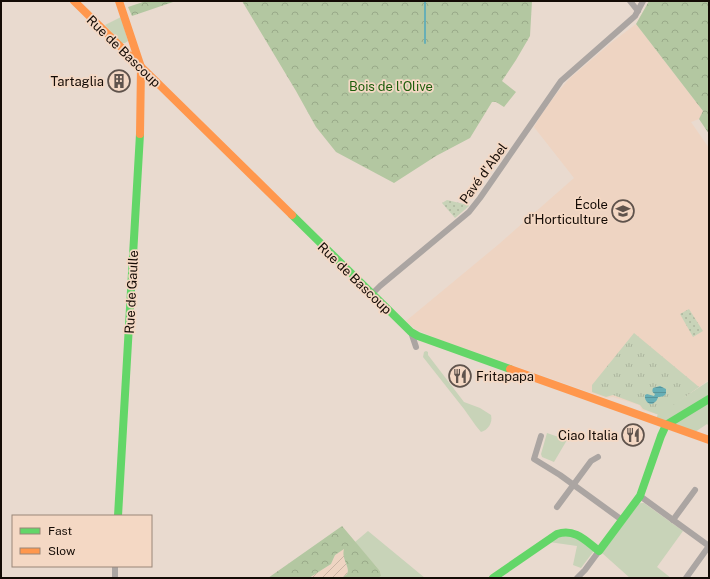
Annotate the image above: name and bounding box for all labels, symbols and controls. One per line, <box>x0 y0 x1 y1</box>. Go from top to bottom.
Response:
street label: Rue de Bascoup <box>84 12 164 91</box>
building icon: Tartaglia <box>106 68 132 94</box>
place label: Tartaglia <box>50 74 104 89</box>
park label: Bois de l'Olive <box>349 79 433 94</box>
street label: Pavé d'Abel <box>456 140 510 206</box>
place label: École d'Horticulture <box>524 196 608 227</box>
school or university icon: École d'Horticulture <box>610 198 636 224</box>
street label: Rue de Bascoup <box>315 239 395 318</box>
street label: Rue de Gaulle <box>122 250 141 334</box>
restaurant icon: Fritapapa <box>447 363 473 389</box>
place label: Fritapapa <box>476 369 534 384</box>
restaurant icon: Ciao Italia <box>620 422 646 448</box>
place label: Ciao Italia <box>558 428 618 443</box>
legend <box>12 515 152 567</box>
text: Fast <box>48 524 73 538</box>
text: Slow <box>48 544 76 558</box>

